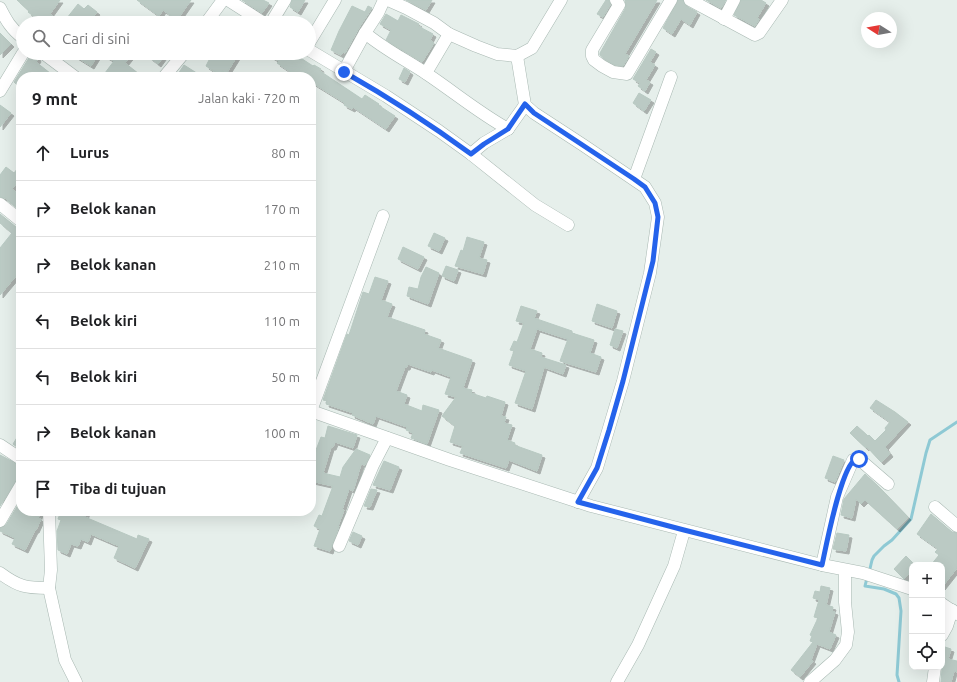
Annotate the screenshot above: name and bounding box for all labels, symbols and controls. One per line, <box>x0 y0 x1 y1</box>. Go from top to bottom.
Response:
north arrow <box>861 12 897 48</box>
search box <box>16 16 316 60</box>
icon: search <box>30 27 52 49</box>
text: Cari di sini <box>62 30 130 47</box>
route end <box>335 63 353 81</box>
text: 9 mnt <box>32 89 78 108</box>
text: Jalan kaki · 720 m <box>198 91 300 105</box>
icon: ahead <box>32 142 54 164</box>
text: Lurus <box>70 144 109 161</box>
text: 80 m <box>271 146 300 160</box>
icon: right <box>32 198 54 220</box>
text: Belok kanan <box>70 200 156 217</box>
text: 170 m <box>264 202 300 216</box>
icon: right <box>32 254 54 276</box>
text: Belok kanan <box>70 256 156 273</box>
text: 210 m <box>264 258 300 272</box>
icon: left <box>32 310 54 332</box>
text: Belok kiri <box>70 312 137 329</box>
text: 110 m <box>264 314 300 328</box>
icon: left <box>32 366 54 388</box>
text: Belok kiri <box>70 368 137 385</box>
text: 50 m <box>271 370 300 384</box>
icon: right <box>32 422 54 444</box>
text: Belok kanan <box>70 424 156 441</box>
text: 100 m <box>264 426 300 440</box>
route start <box>850 450 868 468</box>
icon: arrive <box>32 478 54 500</box>
text: Tiba di tujuan <box>70 480 166 497</box>
map controls <box>909 562 945 670</box>
button: + <box>909 562 945 598</box>
button: − <box>909 598 945 634</box>
button: locate <box>909 634 945 670</box>

